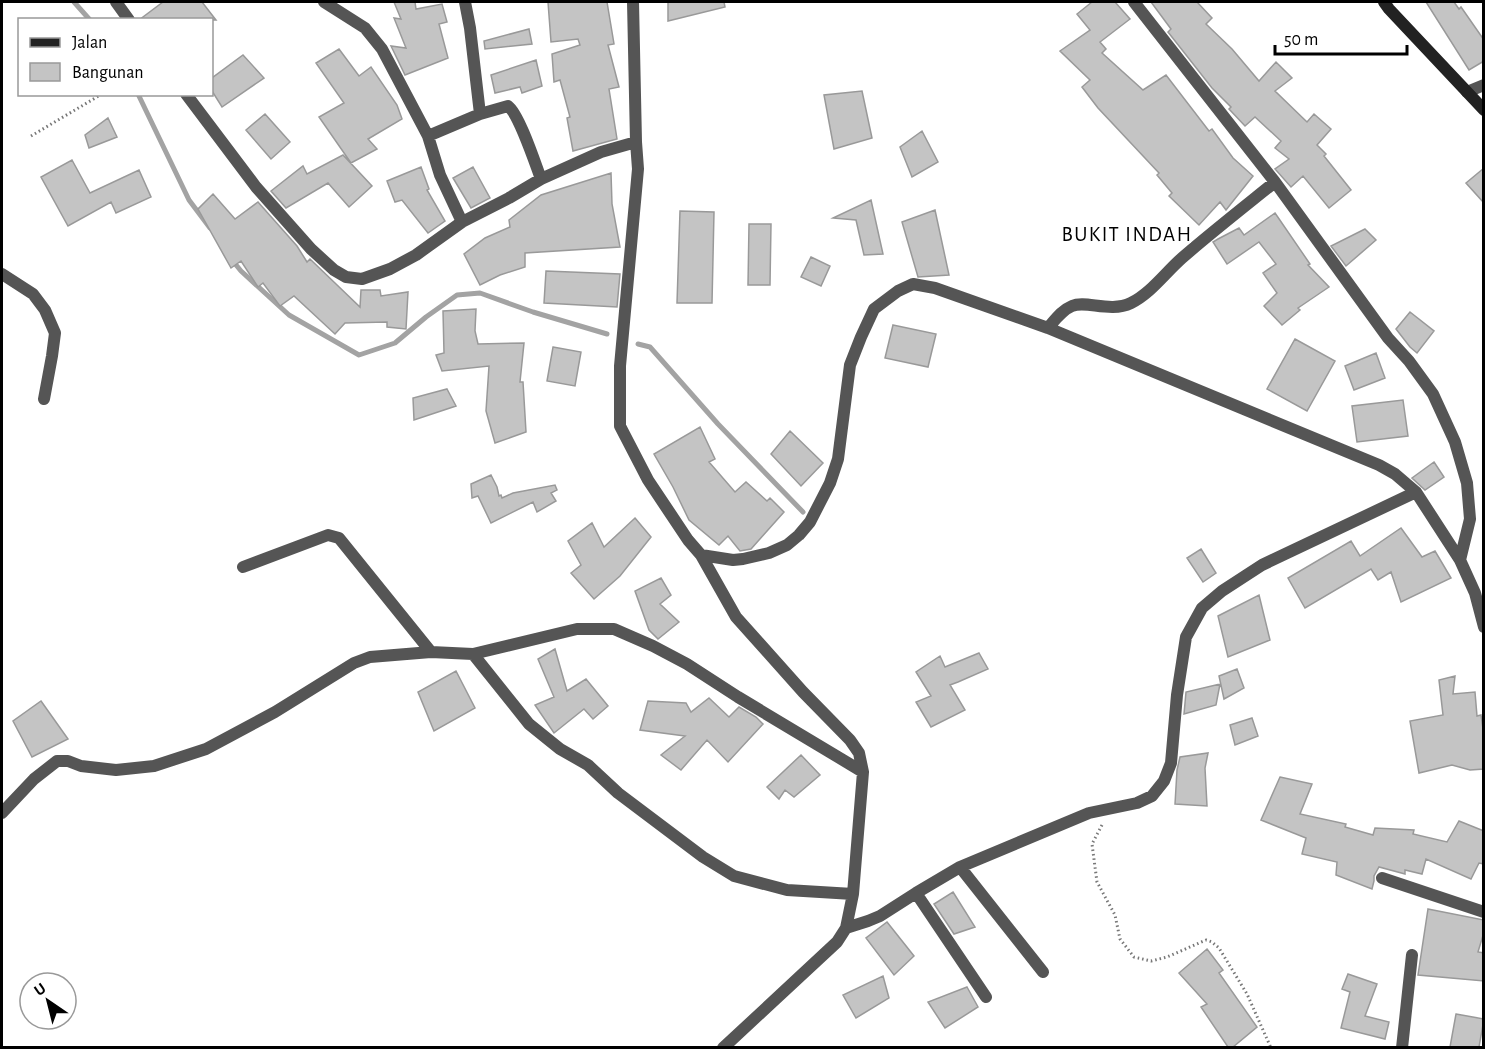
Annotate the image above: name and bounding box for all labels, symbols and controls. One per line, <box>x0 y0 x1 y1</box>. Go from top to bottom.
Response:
legend <box>18 18 213 96</box>
scale bar <box>1275 18 1407 56</box>
text: 50 m <box>1284 31 1318 49</box>
text: Jalan <box>72 34 107 52</box>
text: Bangunan <box>72 64 144 82</box>
district label: BUKIT INDAH <box>1061 224 1193 245</box>
north arrow <box>18 971 78 1031</box>
text: U <box>31 980 49 999</box>

